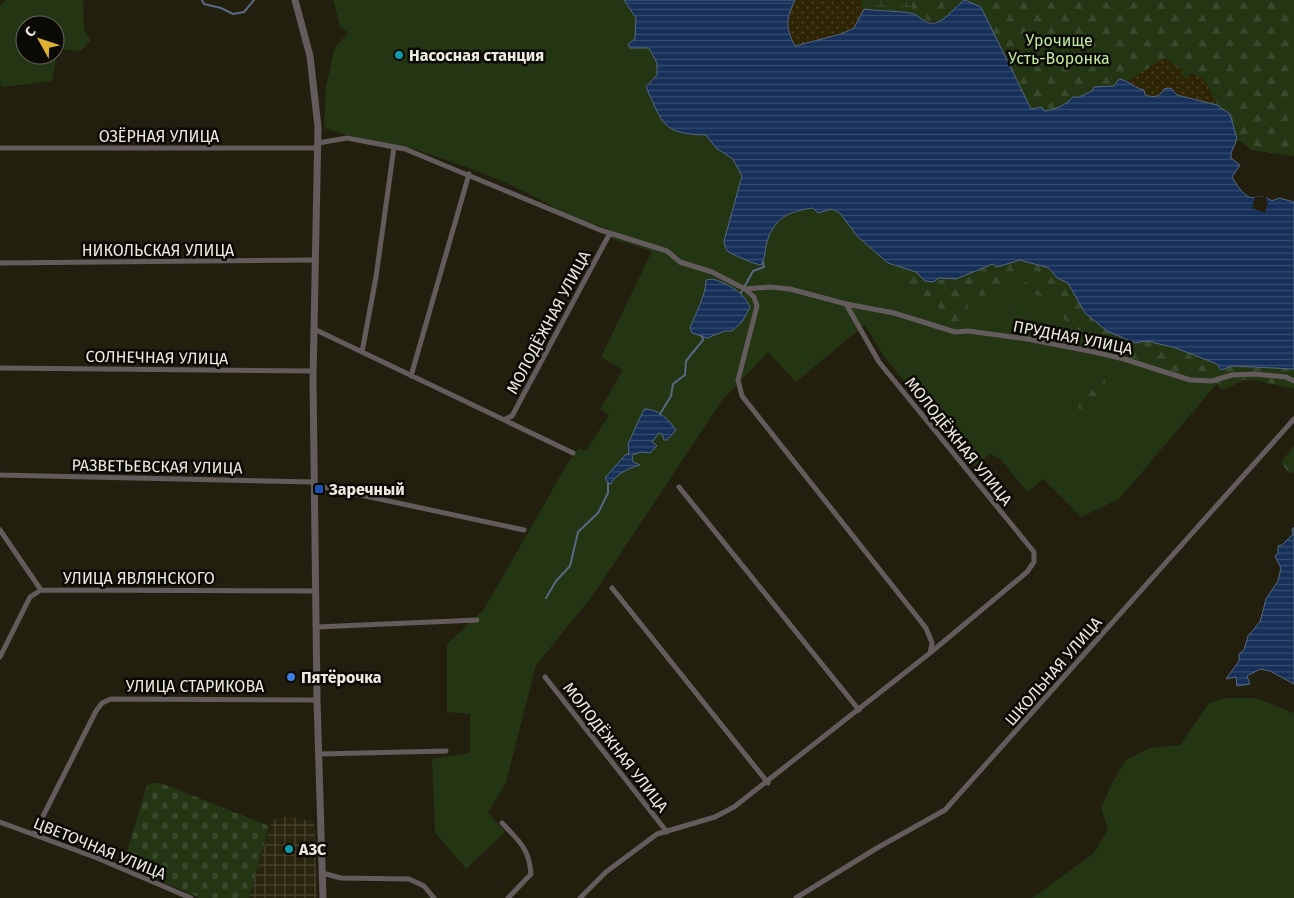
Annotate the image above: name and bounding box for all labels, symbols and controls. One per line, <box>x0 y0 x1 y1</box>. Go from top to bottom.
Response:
north arrow <box>15 15 65 65</box>
text: С <box>21 23 40 41</box>
park label: Урочище Усть-Воронка <box>1008 31 1110 68</box>
place label: Насосная станция <box>409 46 544 65</box>
marker: Насосная станция <box>393 49 405 61</box>
street label: ОЗЁРНАЯ УЛИЦА <box>99 127 220 146</box>
street label: НИКОЛЬСКАЯ УЛИЦА <box>82 241 235 260</box>
street label: МОЛОДЁЖНАЯ УЛИЦА <box>503 247 595 397</box>
street label: ПРУДНАЯ УЛИЦА <box>1012 317 1135 359</box>
street label: СОЛНЕЧНАЯ УЛИЦА <box>85 347 229 368</box>
street label: МОЛОДЁЖНАЯ УЛИЦА <box>901 373 1017 510</box>
street label: РАЗВЕТЬЕВСКАЯ УЛИЦА <box>71 456 243 478</box>
place label: Заречный <box>328 480 405 499</box>
marker: Заречный <box>313 483 325 495</box>
street label: УЛИЦА ЯВЛЯНСКОГО <box>63 569 215 588</box>
street label: ШКОЛЬНАЯ УЛИЦА <box>1001 612 1106 730</box>
place label: Пятёрочка <box>301 668 382 687</box>
marker: Пятёрочка <box>285 671 297 683</box>
street label: УЛИЦА СТАРИКОВА <box>126 677 265 696</box>
street label: МОЛОДЁЖНАЯ УЛИЦА <box>559 679 673 817</box>
street label: ЦВЕТОЧНАЯ УЛИЦА <box>31 813 170 884</box>
place label: АЗС <box>298 840 327 859</box>
marker: АЗС <box>283 843 295 855</box>

